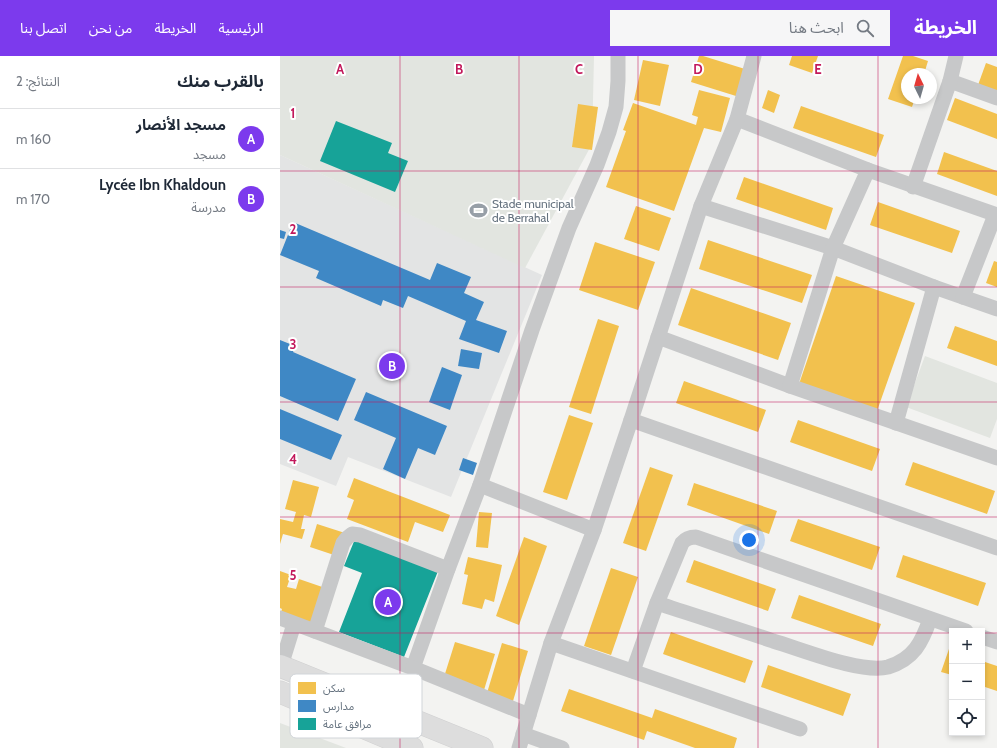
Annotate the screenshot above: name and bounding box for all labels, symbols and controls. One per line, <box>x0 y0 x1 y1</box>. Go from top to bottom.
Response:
search box <box>610 10 890 46</box>
text: الخريطة <box>914 16 977 39</box>
icon: search <box>854 17 876 39</box>
text: اتصل بنا <box>20 19 67 37</box>
text: من نحن <box>89 19 132 37</box>
text: الخريطة <box>154 19 196 37</box>
text: الرئيسية <box>218 19 263 37</box>
text: ابحث هنا <box>789 19 844 37</box>
text: A <box>336 61 345 77</box>
text: B <box>455 61 463 77</box>
text: C <box>575 61 583 77</box>
text: D <box>693 61 703 77</box>
text: E <box>814 61 822 77</box>
north arrow <box>901 68 937 104</box>
text: بالقرب منك <box>177 71 264 91</box>
text: النتائج: 2 <box>16 73 60 89</box>
text: 1 <box>291 105 295 121</box>
text: مسجد الأنصار <box>136 116 226 134</box>
text: 160 m <box>16 131 51 147</box>
text: A <box>247 131 255 147</box>
text: مسجد <box>193 146 226 162</box>
text: Lycée Ibn Khaldoun <box>99 176 226 194</box>
text: 170 m <box>16 191 50 207</box>
text: B <box>247 191 255 207</box>
place label: Stade municipal de Berrahal <box>492 196 574 225</box>
text: مدرسة <box>191 199 226 215</box>
sports icon: Stade municipal de Berrahal <box>469 201 489 221</box>
text: 2 <box>290 221 297 237</box>
text: 3 <box>289 336 297 352</box>
pin: B <box>379 351 405 381</box>
text: 4 <box>289 451 297 467</box>
your location <box>739 530 759 550</box>
text: 5 <box>290 567 297 583</box>
pin: A <box>375 587 401 617</box>
map controls <box>949 628 985 736</box>
button: + <box>949 628 985 664</box>
button: − <box>949 664 985 700</box>
legend <box>290 674 422 738</box>
text: سكن <box>323 681 346 695</box>
text: مدارس <box>323 699 354 713</box>
button: locate <box>949 700 985 736</box>
text: مرافق عامة <box>323 717 372 731</box>

